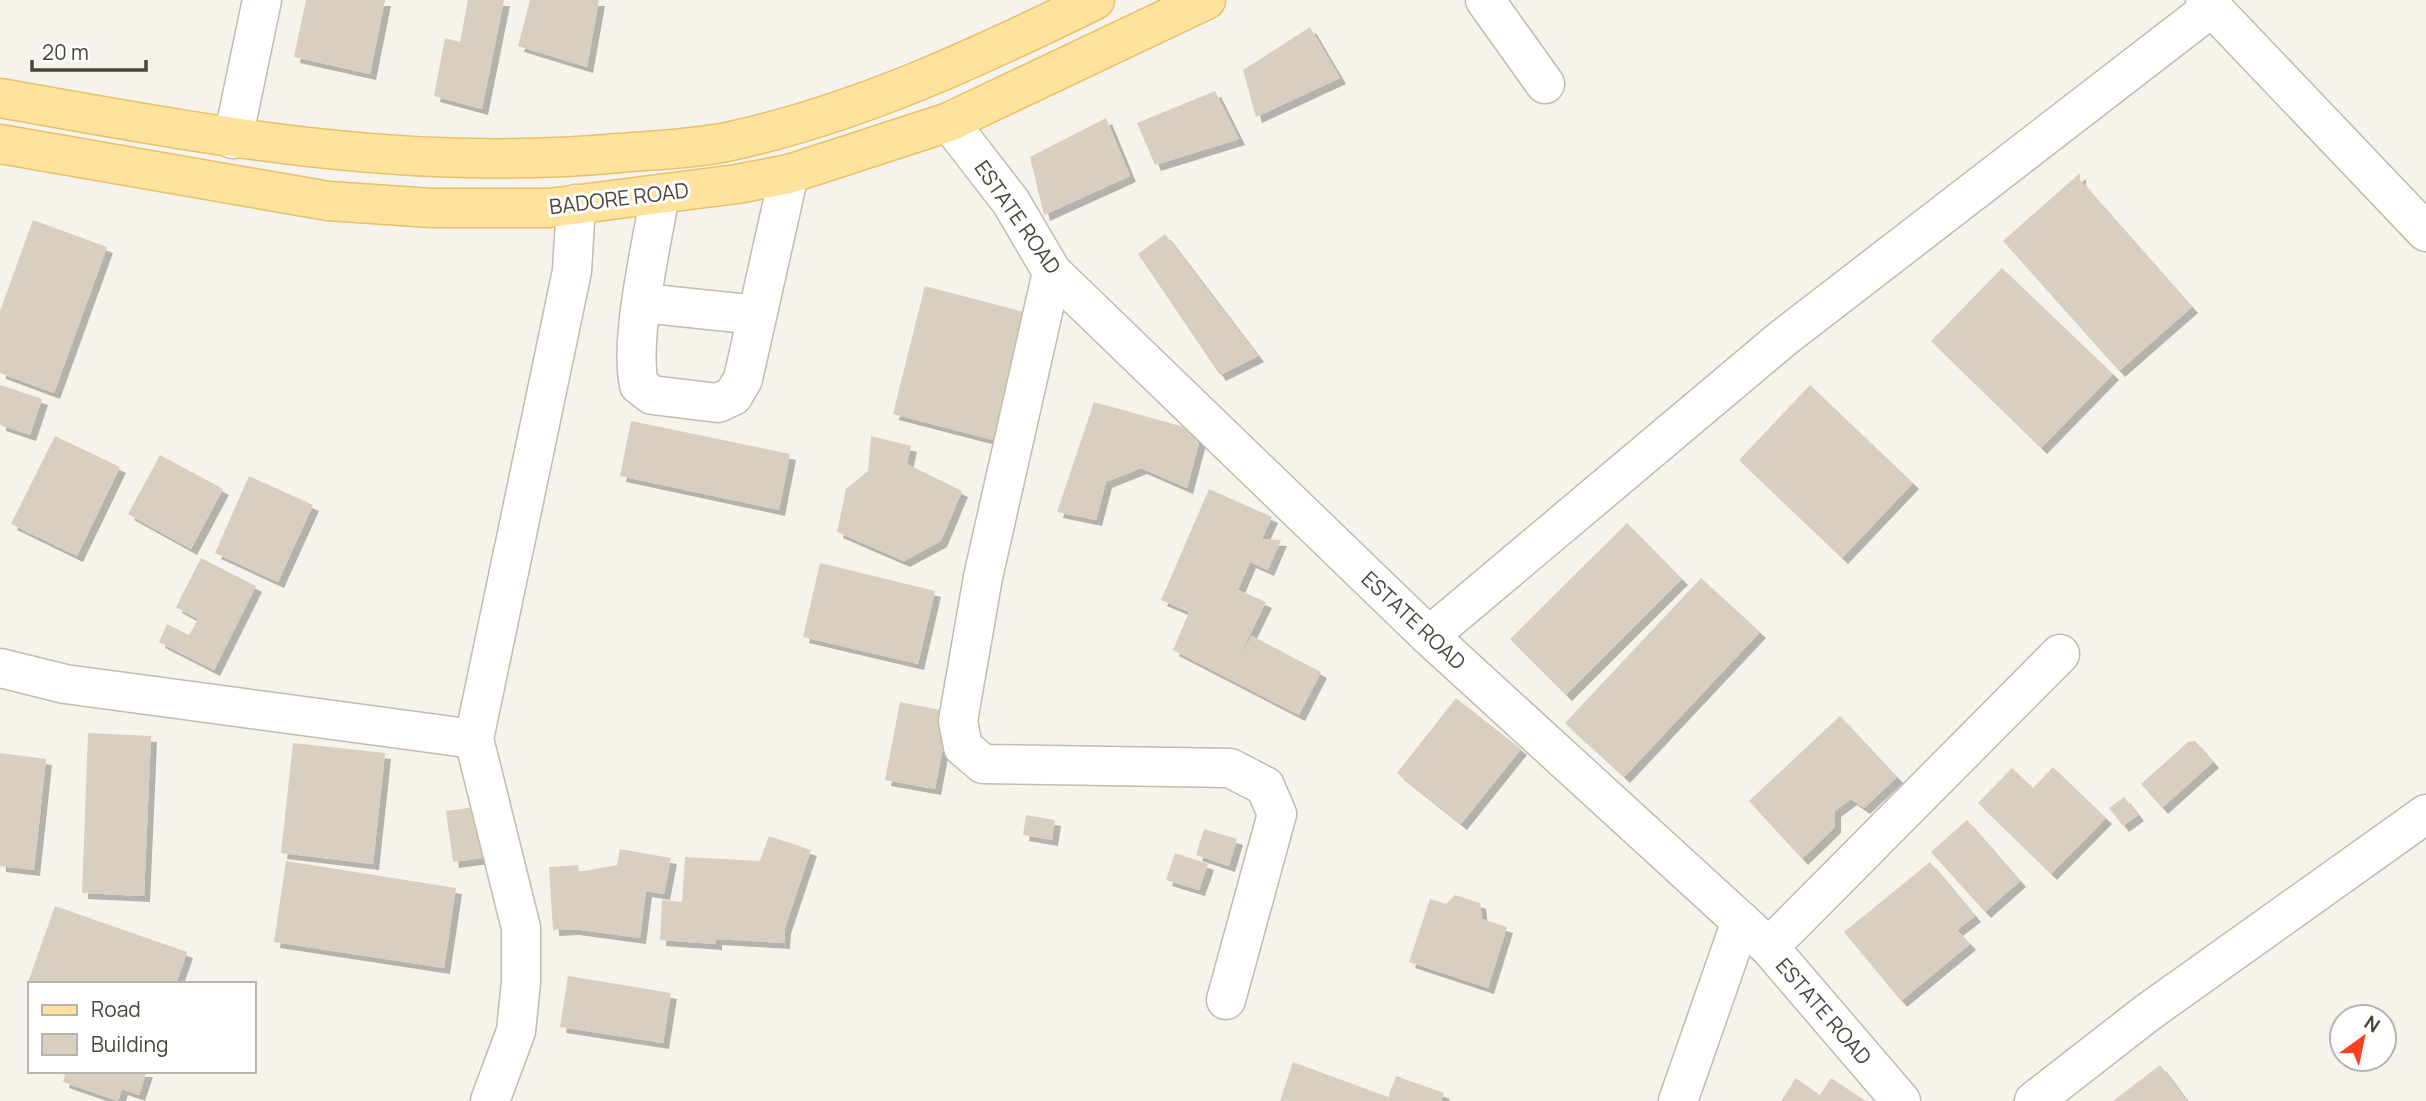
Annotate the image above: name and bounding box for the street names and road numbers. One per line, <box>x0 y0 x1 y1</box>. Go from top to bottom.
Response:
street label: ESTATE ROAD <box>968 155 1068 279</box>
street label: BADORE ROAD <box>548 176 690 220</box>
street label: ESTATE ROAD <box>1356 565 1472 675</box>
street label: ESTATE ROAD <box>1770 952 1878 1070</box>

